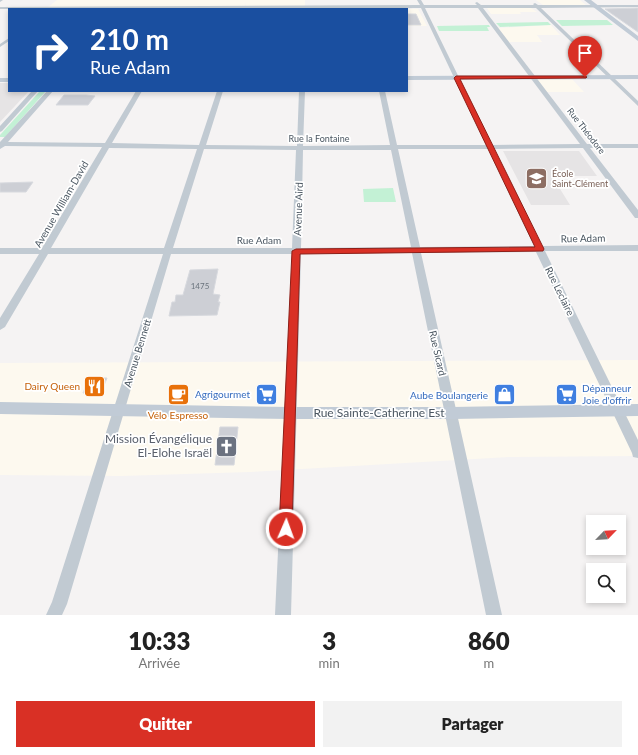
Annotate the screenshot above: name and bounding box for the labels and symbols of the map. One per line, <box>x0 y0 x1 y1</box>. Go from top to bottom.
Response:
pin <box>568 36 602 77</box>
street label: Rue Théodore <box>565 105 608 156</box>
street label: Rue la Fontaine <box>289 133 350 144</box>
street label: Avenue William-David <box>31 159 91 249</box>
school or university icon: École Saint-Clément <box>523 166 549 192</box>
place label: École Saint-Clément <box>552 168 609 189</box>
street label: Avenue Aird <box>291 182 305 236</box>
street label: Rue Adam <box>561 232 605 244</box>
street label: Rue Adam <box>237 234 281 246</box>
street label: Rue Leclaire <box>543 265 577 317</box>
house number: 1475 <box>191 281 210 291</box>
street label: Avenue Bennett <box>121 317 153 389</box>
street label: Rue Sicard <box>427 329 449 377</box>
restaurant icon: Dairy Queen <box>82 373 108 399</box>
place label: Dairy Queen <box>24 380 80 392</box>
supermarket icon: Agrigourmet <box>253 381 279 407</box>
supermarket icon: Dépanneur Joie d'offrir <box>553 381 579 407</box>
cafe icon: Vélo Espresso <box>165 382 191 408</box>
shop icon: Aube Boulangerie <box>491 382 517 408</box>
place label: Dépanneur Joie d'offrir <box>582 382 632 406</box>
place label: Agrigourmet <box>195 388 250 400</box>
place label: Aube Boulangerie <box>410 389 488 401</box>
street label: Rue Sainte-Catherine Est <box>313 405 445 420</box>
place label: Vélo Espresso <box>148 409 209 421</box>
place label: Mission Évangélique El-Elohe Israël <box>105 431 212 460</box>
church icon: Mission Évangélique El-Elohe Israël <box>214 433 240 459</box>
position arrow <box>265 508 307 550</box>
north arrow <box>586 515 626 555</box>

